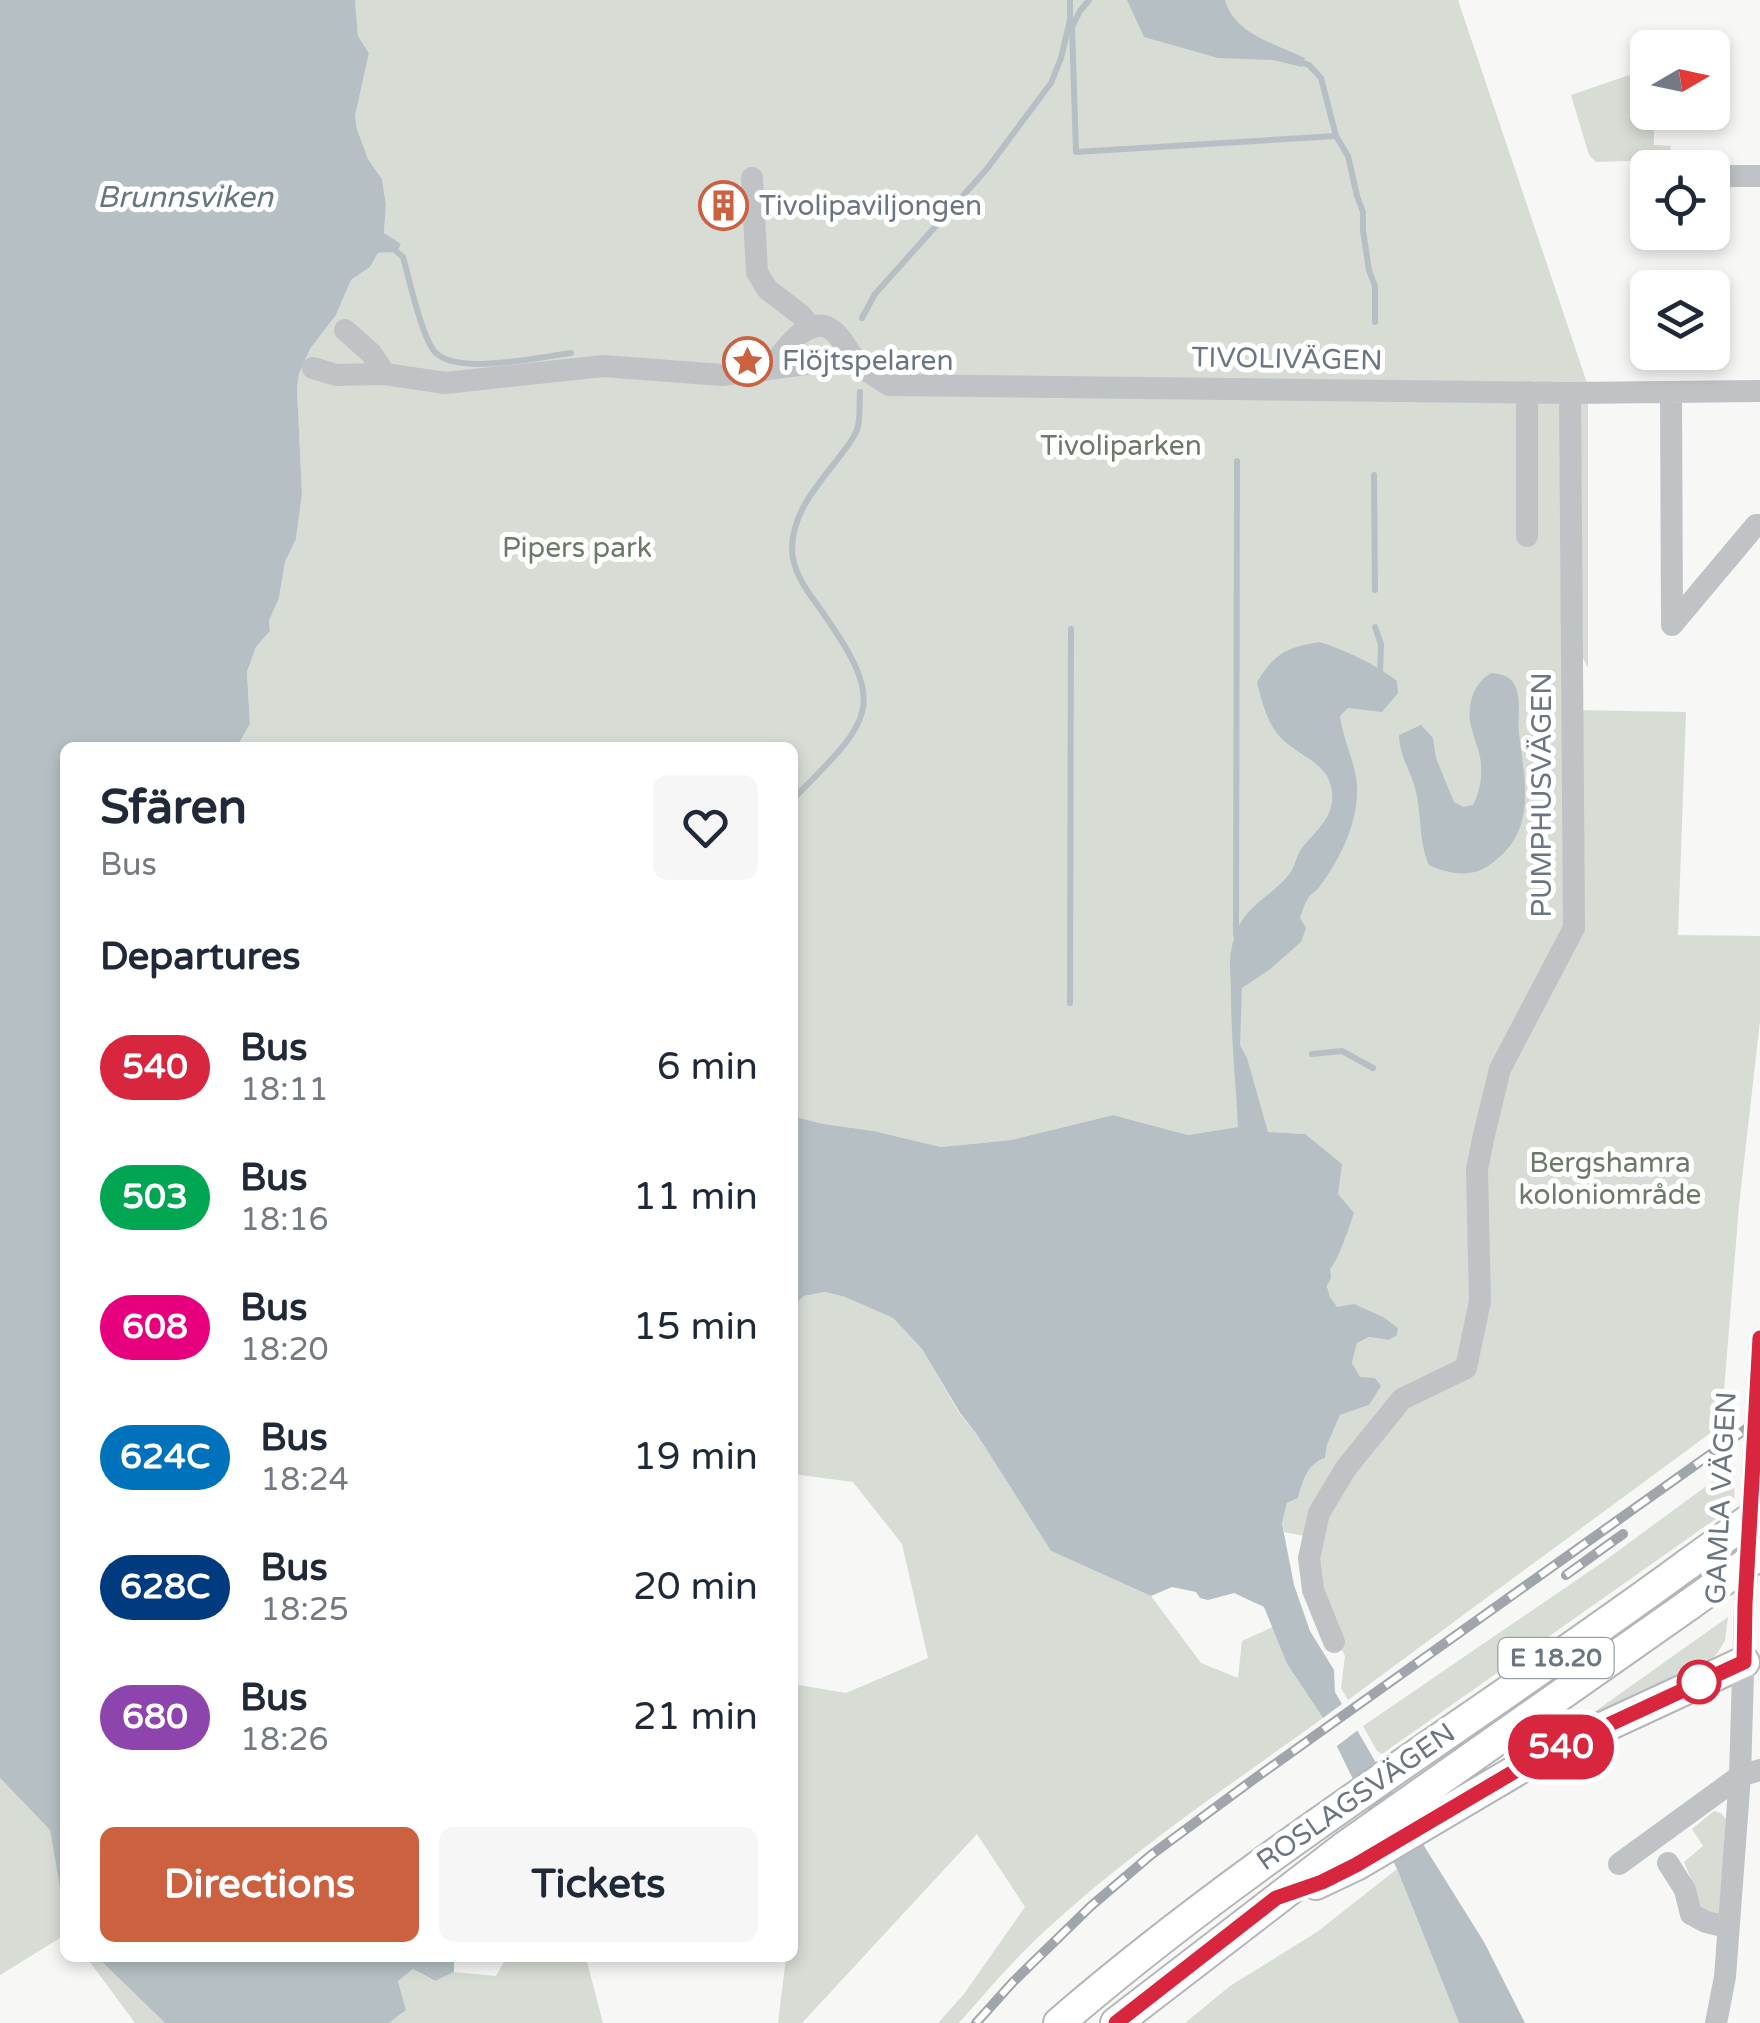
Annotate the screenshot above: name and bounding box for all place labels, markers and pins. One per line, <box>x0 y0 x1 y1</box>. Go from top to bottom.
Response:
building icon: Tivolipaviljongen <box>698 180 750 232</box>
place label: Tivolipaviljongen <box>759 189 982 223</box>
place icon: Flöjtspelaren <box>721 335 773 387</box>
place label: Flöjtspelaren <box>782 344 954 378</box>
unlabelled marker <box>1678 1661 1720 1703</box>

